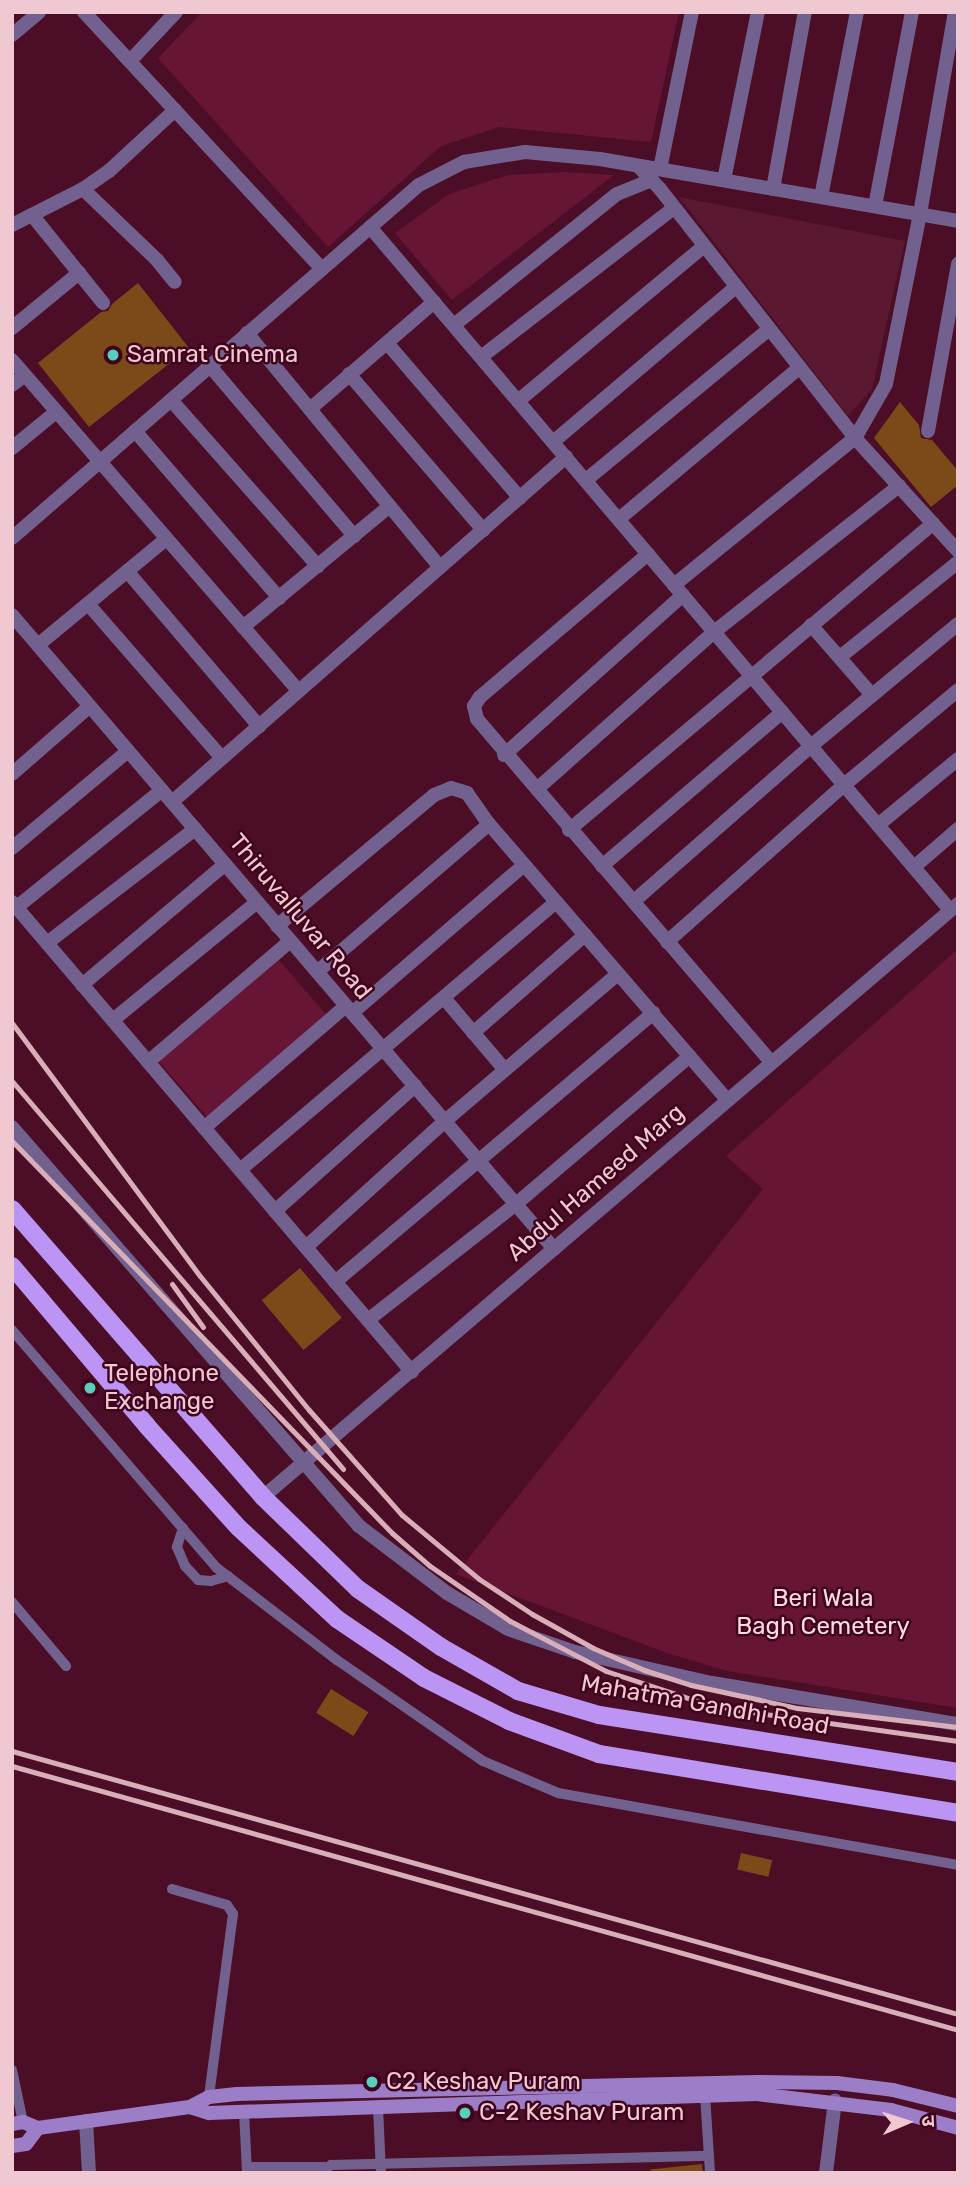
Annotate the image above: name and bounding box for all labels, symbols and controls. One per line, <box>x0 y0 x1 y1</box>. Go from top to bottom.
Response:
place label: Samrat Cinema <box>127 341 298 369</box>
marker: Samrat Cinema <box>105 347 121 363</box>
street label: Thiruvalluvar Road <box>222 828 378 1006</box>
street label: Abdul Hameed Marg <box>502 1098 690 1268</box>
place label: Telephone Exchange <box>104 1360 219 1416</box>
marker: Telephone Exchange <box>82 1380 98 1396</box>
park label: Beri Wala Bagh Cemetery <box>736 1585 910 1641</box>
street label: Mahatma Gandhi Road <box>579 1669 831 1741</box>
place label: C2 Keshav Puram <box>386 2068 582 2096</box>
marker: C2 Keshav Puram <box>364 2074 380 2090</box>
north arrow <box>872 2087 942 2157</box>
place label: C-2 Keshav Puram <box>479 2099 685 2127</box>
marker: C-2 Keshav Puram <box>457 2105 473 2121</box>
text: उ <box>917 2115 940 2127</box>

